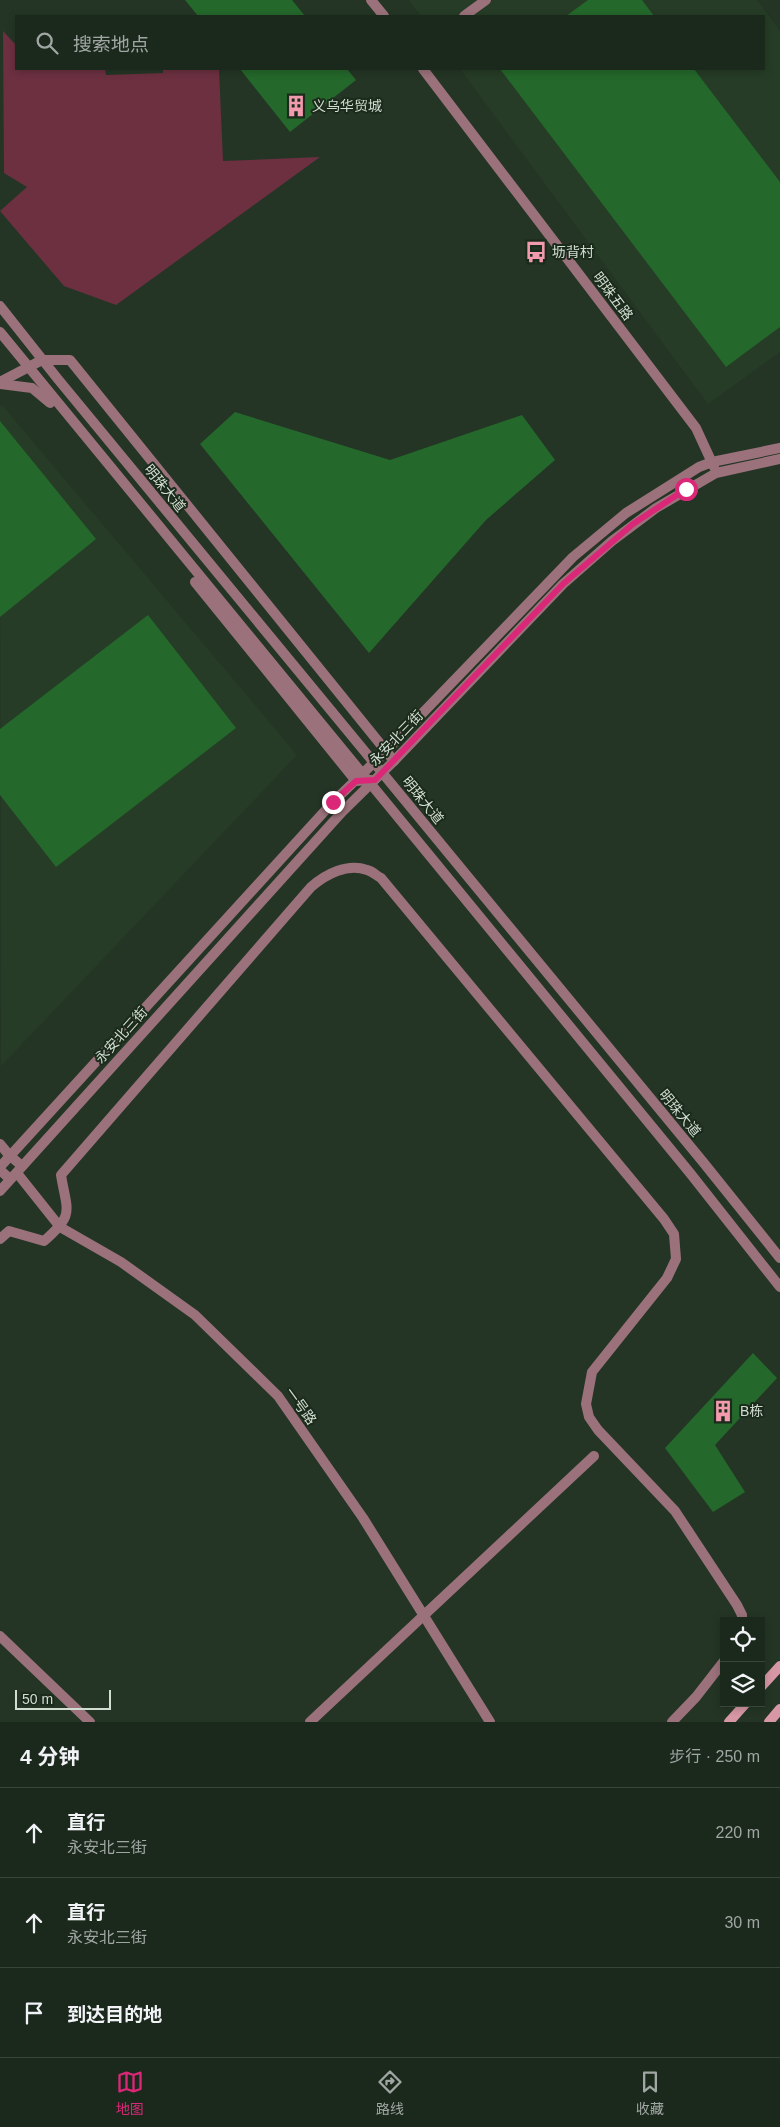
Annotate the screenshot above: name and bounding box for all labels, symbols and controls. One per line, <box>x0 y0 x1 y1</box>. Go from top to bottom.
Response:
search box <box>15 15 765 70</box>
icon: search <box>33 29 61 57</box>
text: 搜索地点 <box>73 34 149 55</box>
building icon: 义乌华贸城 <box>283 93 309 119</box>
place label: 义乌华贸城 <box>312 98 382 114</box>
bus stop icon: 坜背村 <box>523 239 549 265</box>
place label: 坜背村 <box>552 244 594 260</box>
street label: 明珠五路 <box>590 269 636 323</box>
street label: 明珠大道 <box>141 461 189 515</box>
route start <box>675 478 698 501</box>
street label: 永安北三街 <box>366 707 426 769</box>
street label: 明珠大道 <box>399 773 447 827</box>
route end <box>322 791 345 814</box>
street label: 永安北三街 <box>92 1004 150 1066</box>
street label: 明珠大道 <box>656 1086 704 1140</box>
street label: 一号路 <box>282 1384 320 1428</box>
building icon: B栋 <box>710 1398 736 1424</box>
place label: B栋 <box>740 1403 763 1419</box>
map controls <box>720 1617 765 1707</box>
button: locate <box>720 1617 765 1662</box>
button: layers <box>720 1662 765 1707</box>
scale bar <box>15 1687 111 1710</box>
text: 50 m <box>22 1691 53 1707</box>
text: 4 分钟 <box>20 1745 80 1768</box>
text: 步行 · 250 m <box>669 1748 760 1765</box>
text: 直行 <box>67 1812 105 1833</box>
icon: ahead <box>20 1819 48 1847</box>
text: 220 m <box>716 1824 760 1841</box>
text: 永安北三街 <box>67 1839 147 1856</box>
text: 直行 <box>67 1902 105 1923</box>
icon: ahead <box>20 1909 48 1937</box>
text: 30 m <box>724 1914 760 1931</box>
text: 永安北三街 <box>67 1929 147 1946</box>
icon: arrive <box>20 1999 48 2027</box>
text: 到达目的地 <box>67 2004 162 2025</box>
tab: 地图 <box>116 2068 144 2118</box>
tab: 路线 <box>376 2068 404 2118</box>
tab: 收藏 <box>636 2068 664 2118</box>

